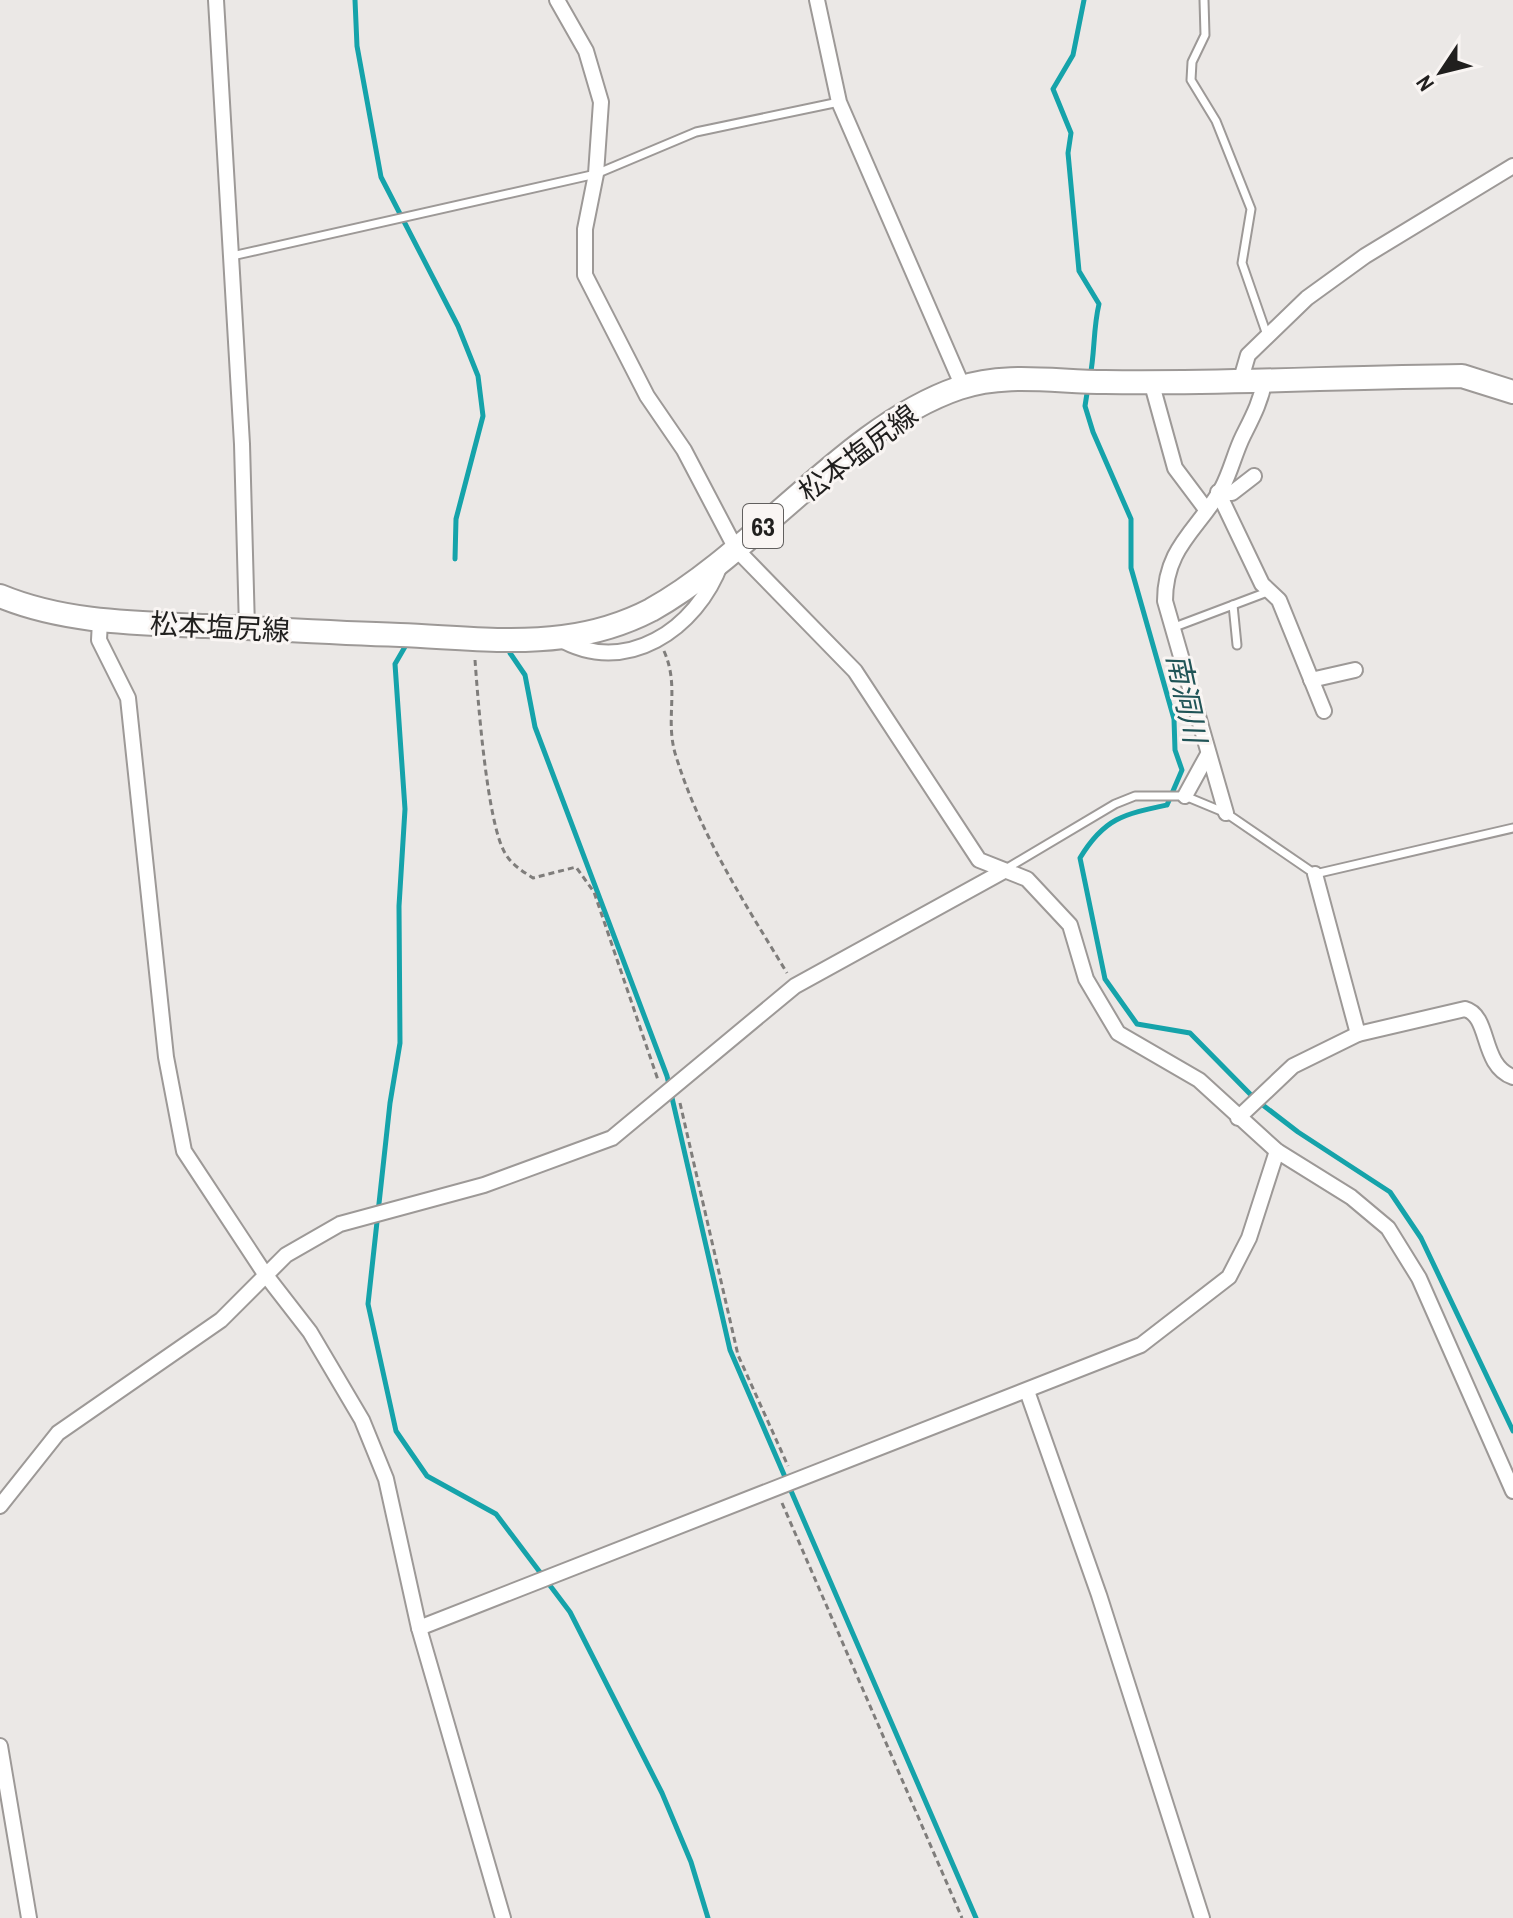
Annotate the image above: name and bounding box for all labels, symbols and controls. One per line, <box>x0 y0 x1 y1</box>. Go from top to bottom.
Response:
north arrow <box>1401 32 1481 112</box>
text: N <box>1409 70 1441 97</box>
street label: 松本塩尻線 <box>791 396 925 510</box>
road number: 63 <box>743 504 783 548</box>
street label: 松本塩尻線 <box>149 604 291 650</box>
water label: 南洞川 <box>1158 650 1217 749</box>

